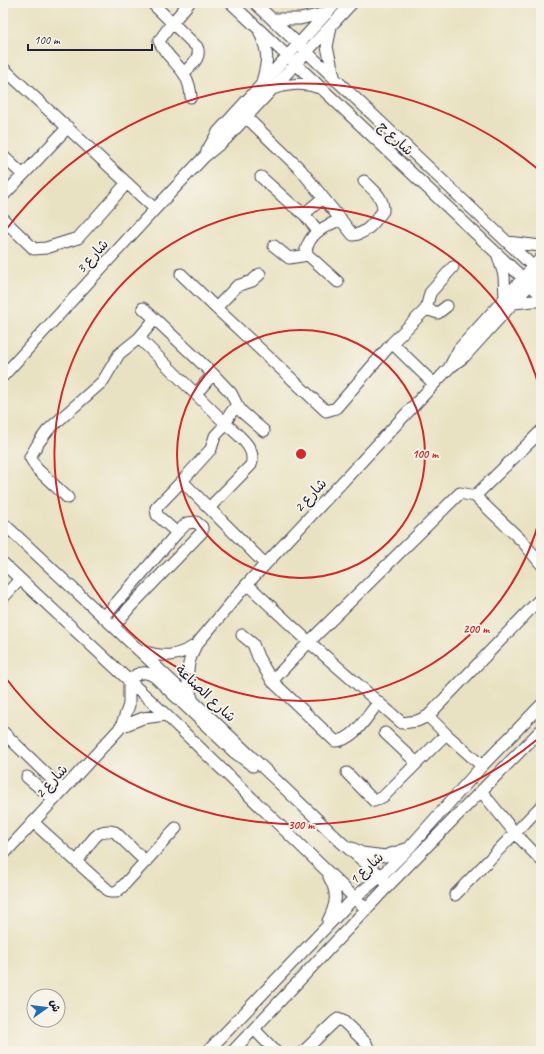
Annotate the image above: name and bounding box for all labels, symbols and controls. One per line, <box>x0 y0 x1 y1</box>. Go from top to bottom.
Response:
scale bar <box>28 26 152 52</box>
text: 100 m <box>34 32 61 48</box>
street label: شارع ج <box>374 118 417 160</box>
street label: شارع 3 <box>73 236 113 278</box>
text: 100 m <box>412 446 439 462</box>
centre of rings <box>294 447 308 461</box>
street label: شارع 2 <box>291 475 331 516</box>
text: 200 m <box>463 621 490 637</box>
street label: شارع الصناعة <box>171 661 239 726</box>
street label: شارع 2 <box>32 761 72 802</box>
text: 300 m <box>288 817 315 833</box>
street label: شارع 1 <box>346 849 388 889</box>
north arrow <box>26 988 66 1028</box>
text: ش <box>47 998 64 1013</box>

